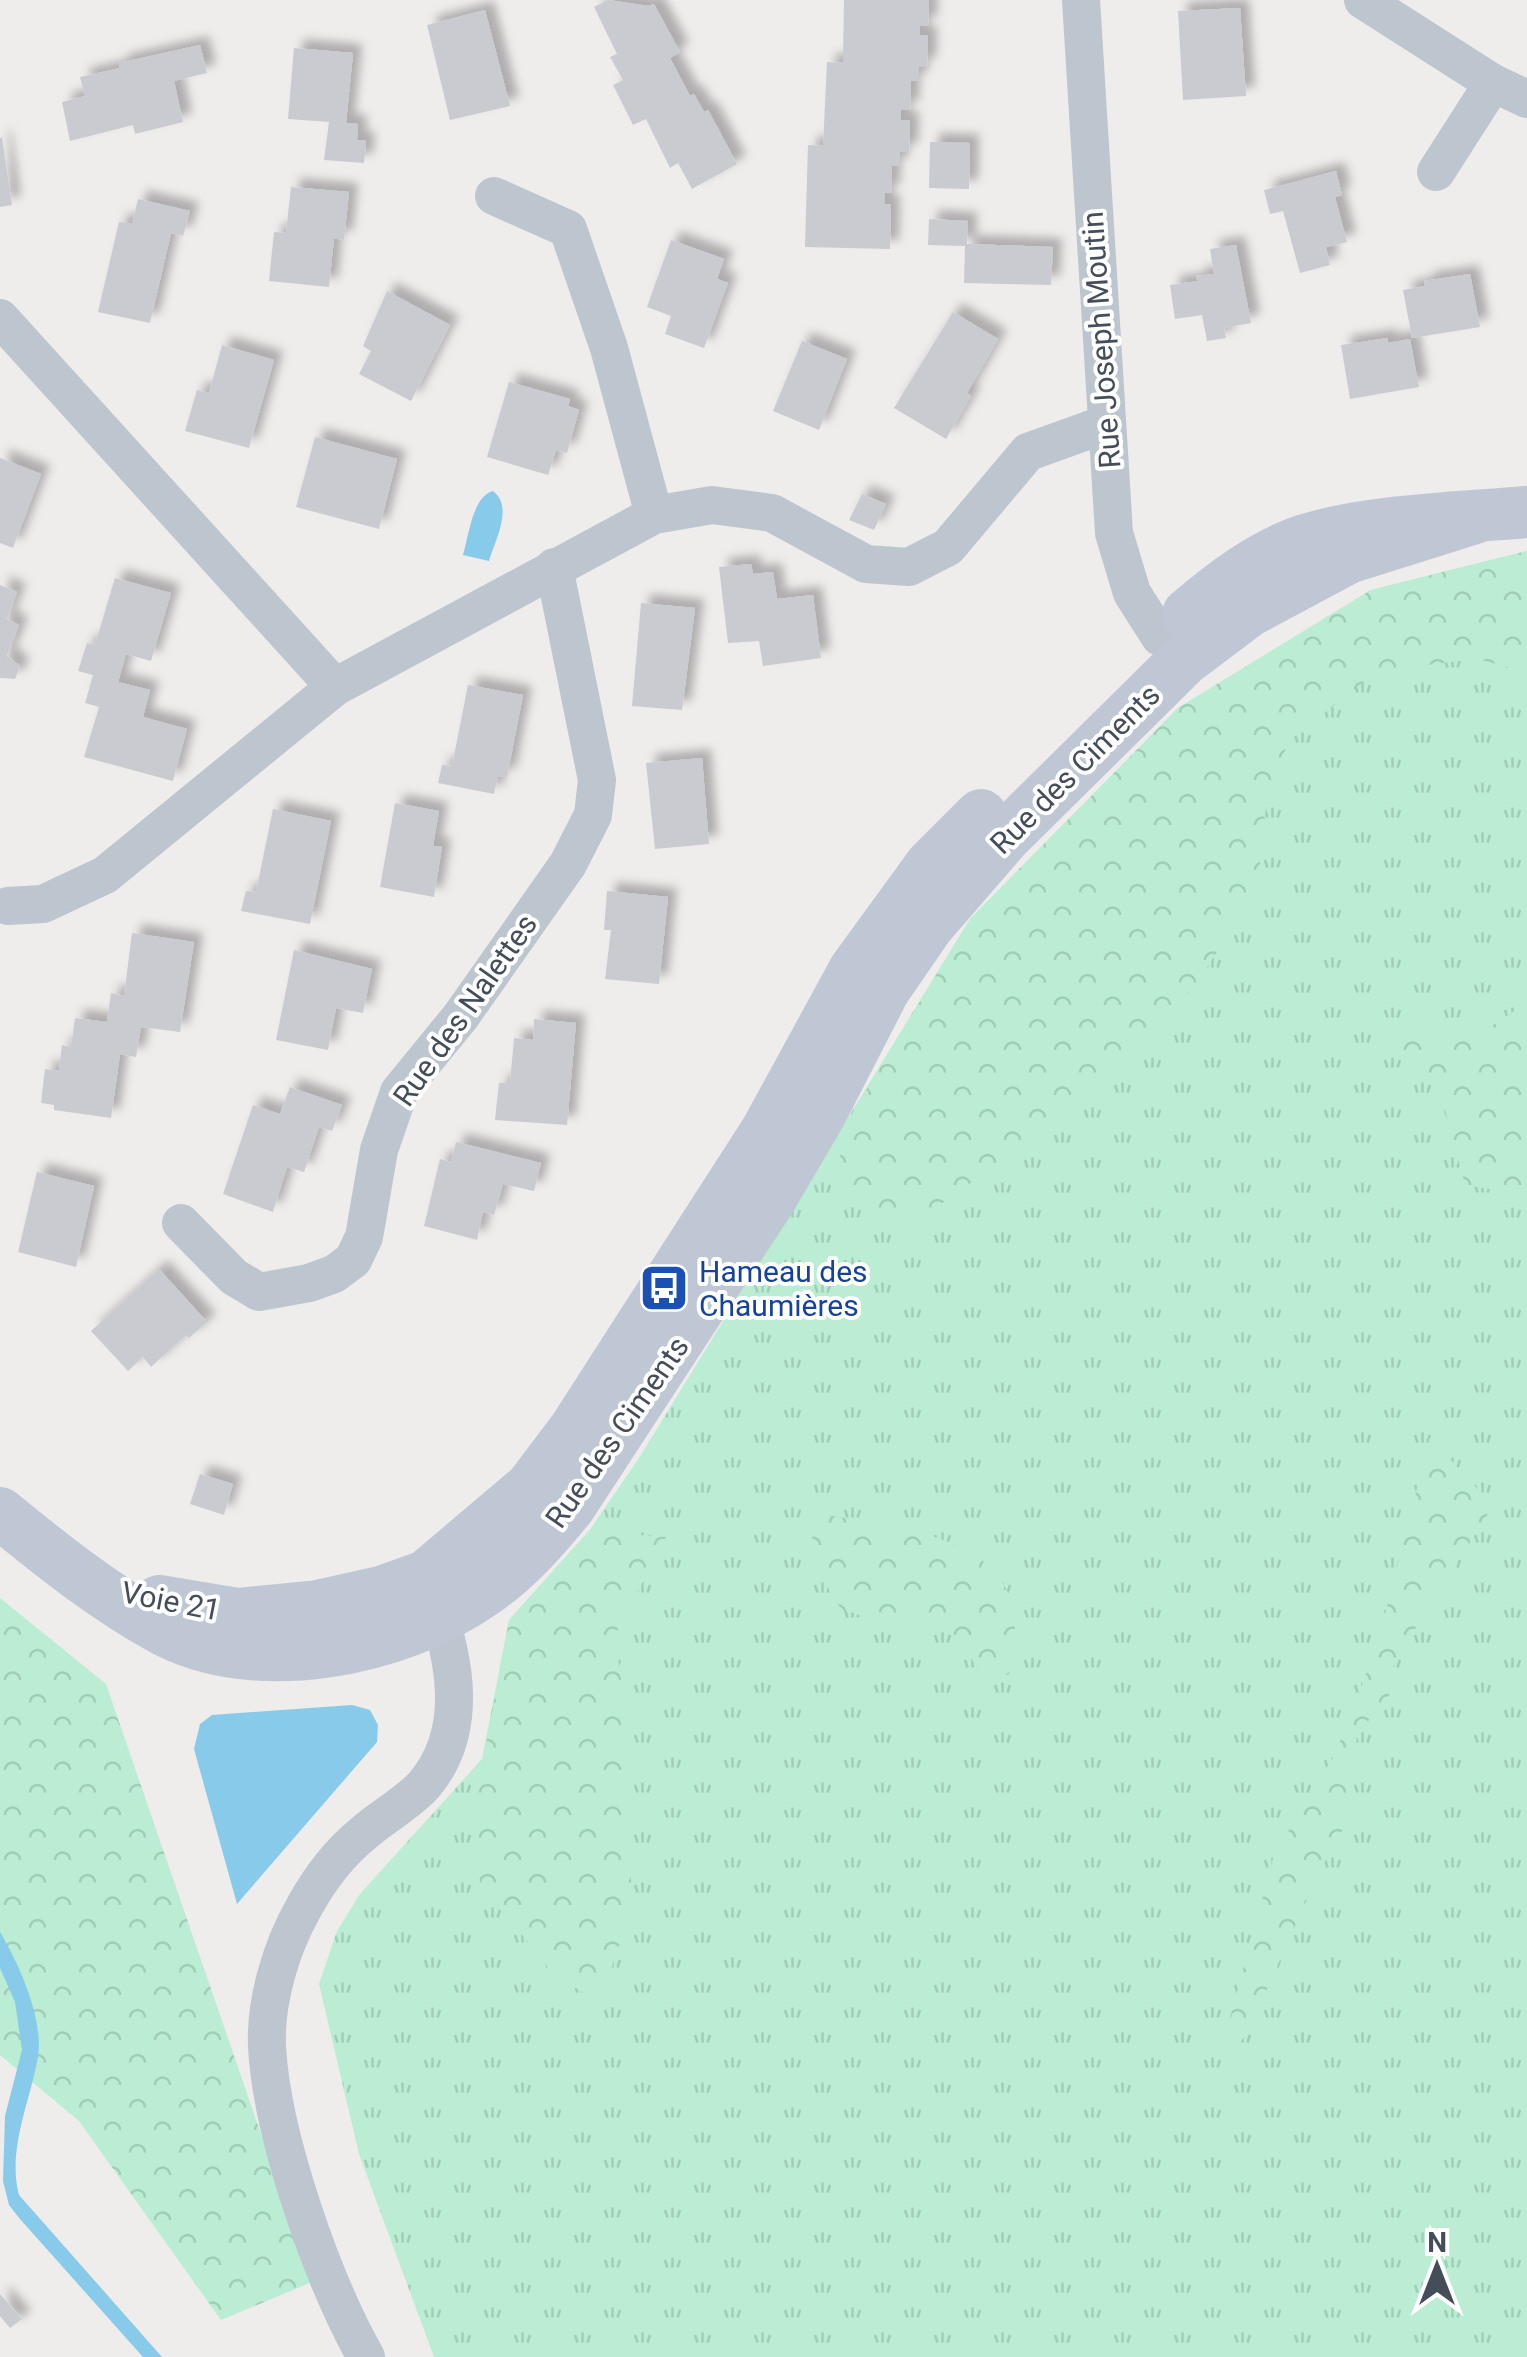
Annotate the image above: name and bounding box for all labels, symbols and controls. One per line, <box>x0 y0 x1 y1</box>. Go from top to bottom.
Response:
street label: Rue Joseph Moutin <box>1075 210 1127 470</box>
street label: Rue des Ciments <box>983 677 1167 861</box>
street label: Rue des Nalettes <box>386 907 544 1113</box>
place label: Hameau des Chaumières <box>699 1254 868 1323</box>
bus stop icon: Hameau des Chaumières <box>638 1262 690 1314</box>
street label: Rue des Ciments <box>538 1330 696 1534</box>
street label: Voie 21 <box>119 1574 223 1628</box>
north arrow <box>1387 2217 1487 2317</box>
text: N <box>1427 2226 1447 2259</box>

